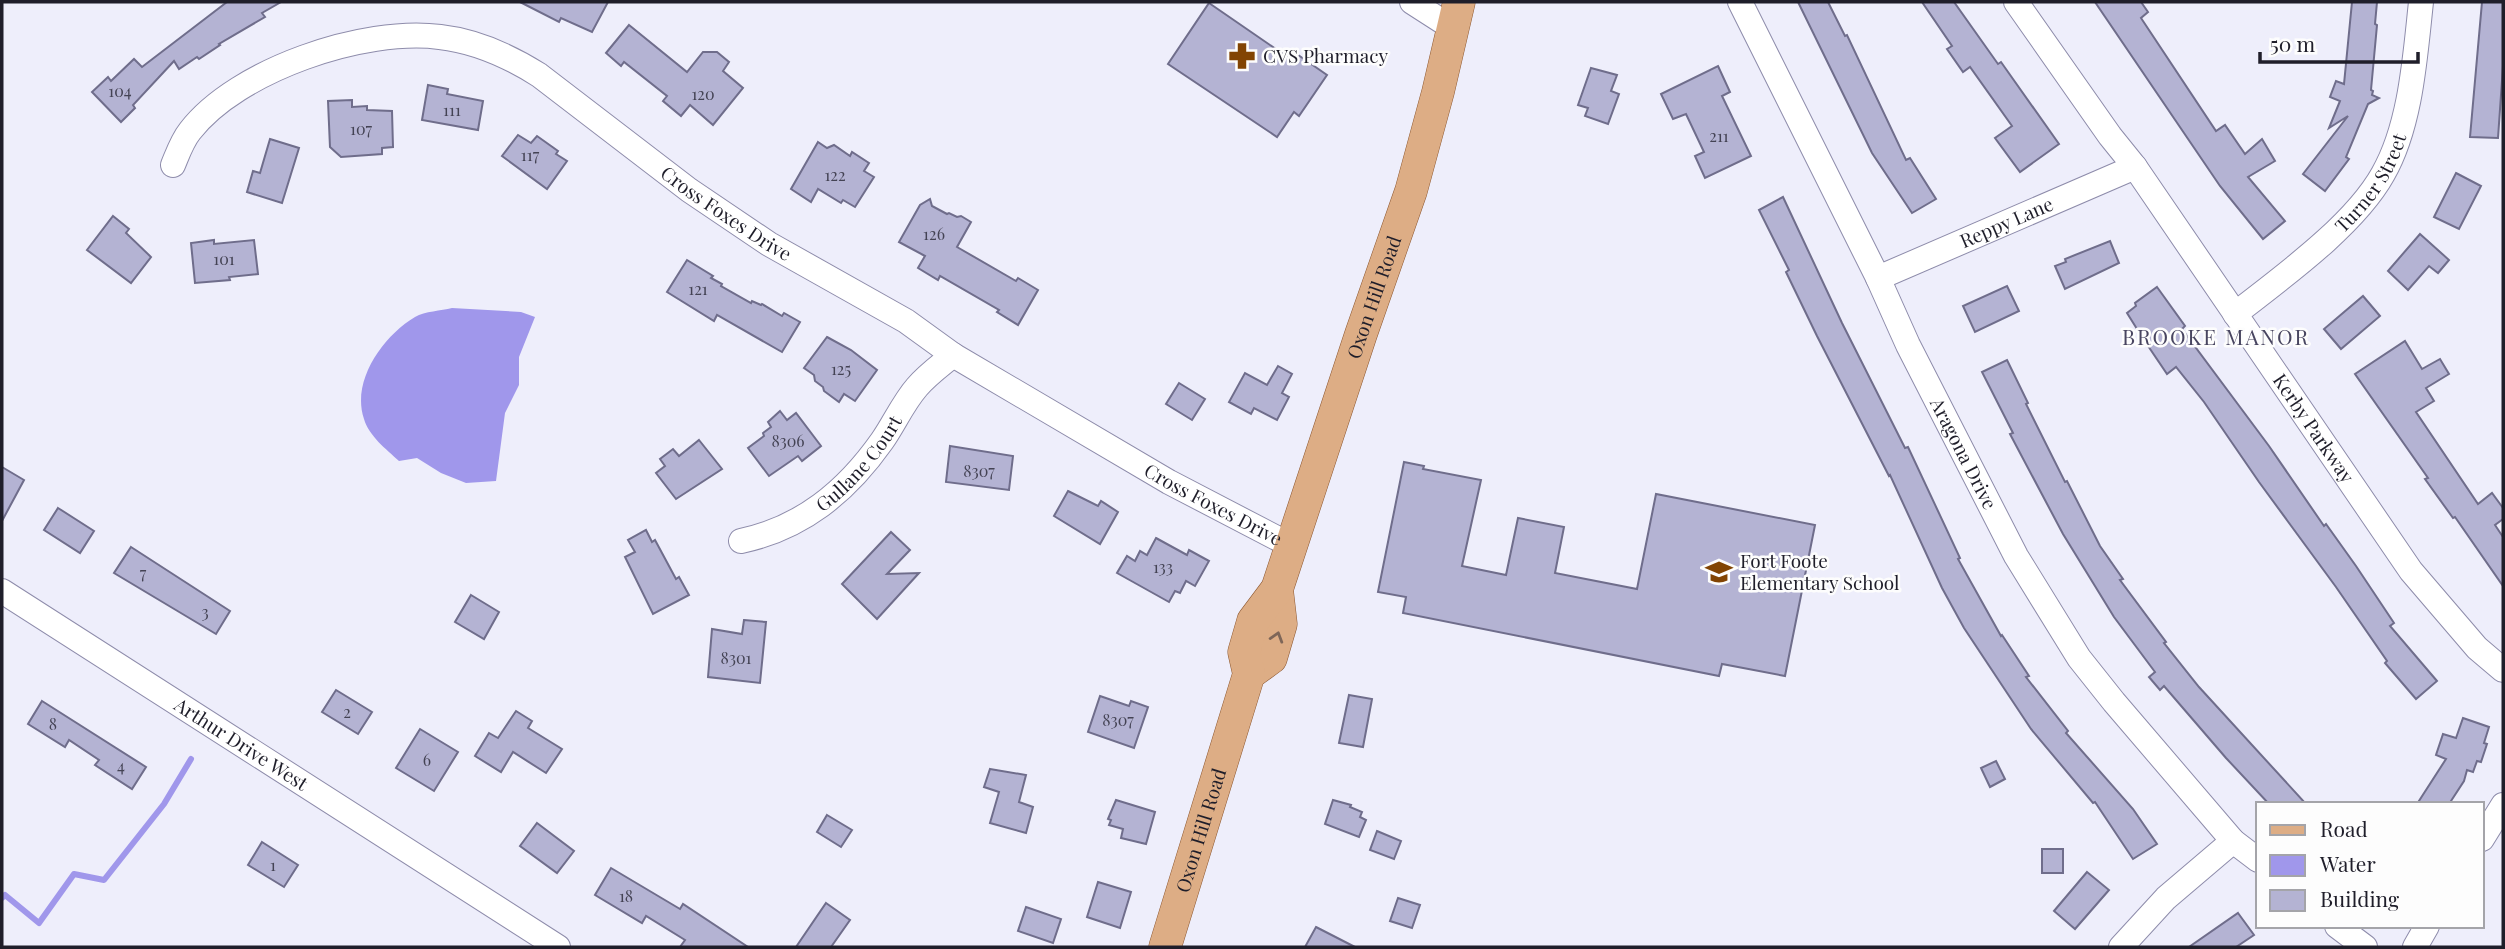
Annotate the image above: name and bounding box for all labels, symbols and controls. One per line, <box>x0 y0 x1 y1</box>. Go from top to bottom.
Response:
scale bar <box>2260 21 2418 65</box>
text: 50 m <box>2270 29 2316 57</box>
pharmacy icon: CVS Pharmacy <box>1227 41 1257 71</box>
place label: CVS Pharmacy <box>1263 42 1389 68</box>
house number: 104 <box>108 80 132 101</box>
house number: 120 <box>691 83 715 104</box>
house number: 111 <box>443 99 461 120</box>
house number: 107 <box>350 118 373 139</box>
house number: 211 <box>1709 125 1729 146</box>
street label: Turner Street <box>2328 129 2411 238</box>
house number: 117 <box>521 144 540 165</box>
street label: Cross Foxes Drive <box>656 159 797 266</box>
house number: 122 <box>824 164 846 185</box>
street label: Reppy Lane <box>1955 190 2057 253</box>
house number: 126 <box>923 223 945 244</box>
street label: Oxon Hill Road <box>1340 232 1406 362</box>
house number: 101 <box>213 248 235 269</box>
house number: 121 <box>688 278 708 299</box>
district label: BROOKE MANOR <box>2122 322 2310 350</box>
house number: 125 <box>831 358 851 379</box>
street label: Kerby Parkway <box>2268 368 2361 488</box>
street label: Aragona Drive <box>1925 392 2004 513</box>
street label: Gullane Court <box>810 410 907 517</box>
house number: 8306 <box>771 430 805 451</box>
street label: Cross Foxes Drive <box>1140 456 1287 551</box>
house number: 8307 <box>963 460 995 481</box>
place label: Fort Foote Elementary School <box>1740 547 1900 595</box>
house number: 133 <box>1153 556 1173 577</box>
school or university icon: Fort Foote Elementary School <box>1704 557 1734 587</box>
house number: 7 <box>140 562 147 583</box>
house number: 3 <box>201 601 209 622</box>
one-way arrow <box>1269 631 1284 643</box>
house number: 8301 <box>721 647 752 668</box>
street label: Arthur Drive West <box>169 690 314 796</box>
house number: 2 <box>343 701 351 722</box>
house number: 8307 <box>1102 709 1134 730</box>
house number: 8 <box>49 713 57 734</box>
house number: 6 <box>423 749 431 770</box>
house number: 4 <box>117 755 125 776</box>
street label: Oxon Hill Road <box>1169 765 1231 895</box>
legend <box>2256 802 2484 928</box>
text: Road <box>2320 814 2368 842</box>
text: Water <box>2319 849 2376 877</box>
house number: 1 <box>270 854 276 875</box>
text: Building <box>2320 884 2399 912</box>
house number: 18 <box>619 885 633 906</box>

